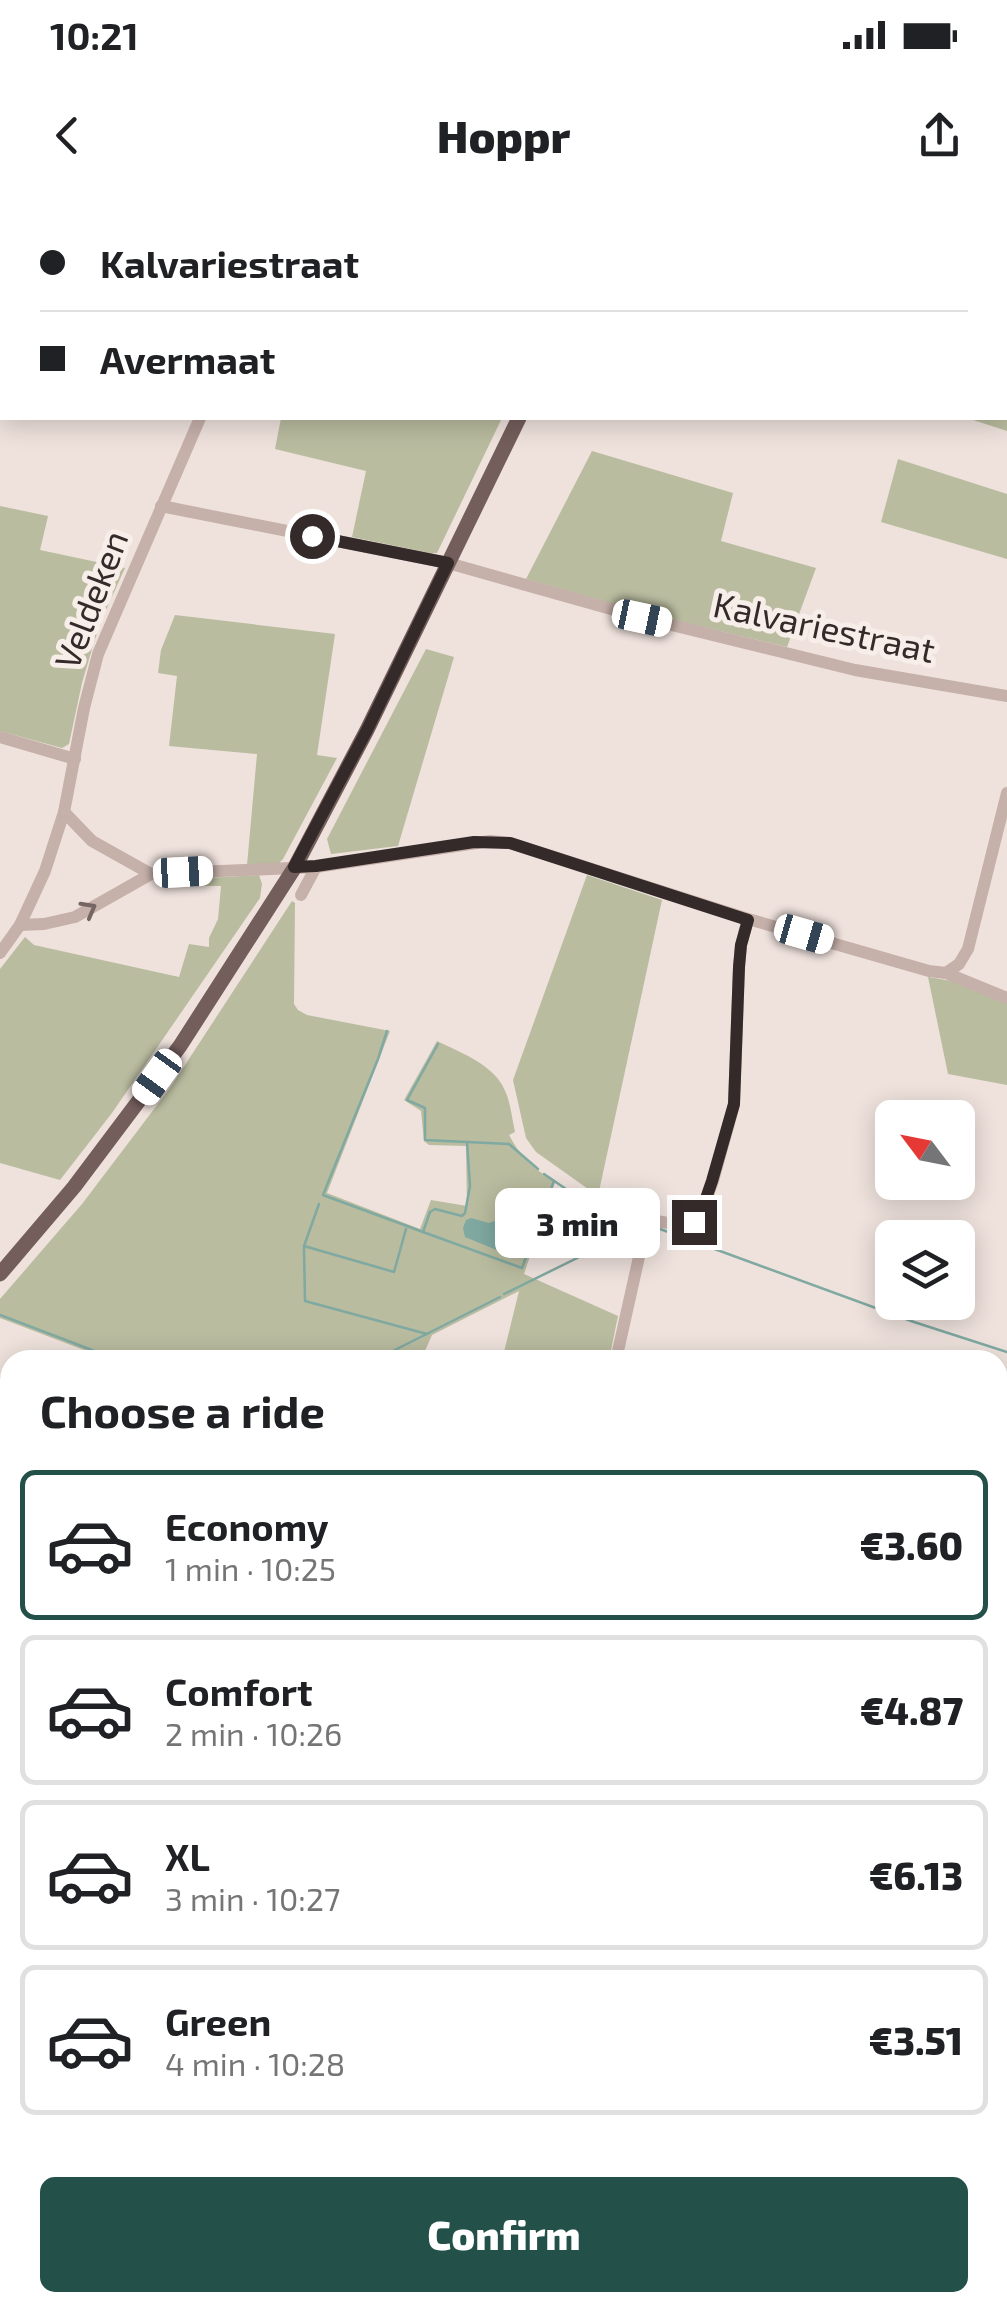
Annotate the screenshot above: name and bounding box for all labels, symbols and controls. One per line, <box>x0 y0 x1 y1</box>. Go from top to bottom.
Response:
text: 10:21 <box>50 12 139 58</box>
icon: back <box>40 108 95 163</box>
text: Hoppr <box>437 108 570 162</box>
icon: share <box>912 108 967 163</box>
text: Kalvariestraat <box>100 240 359 286</box>
text: Avermaat <box>100 336 275 382</box>
route start <box>290 514 335 559</box>
street label: Veldeken <box>45 524 136 674</box>
street label: Kalvariestraat <box>710 582 939 670</box>
car <box>610 597 674 639</box>
car <box>152 855 214 889</box>
one-way arrow <box>78 902 96 922</box>
car <box>771 911 837 957</box>
car <box>127 1044 187 1110</box>
north arrow <box>875 1100 975 1200</box>
map controls <box>875 1100 975 1320</box>
callout: 3 min <box>494 1187 659 1257</box>
route end <box>672 1200 717 1245</box>
text: 3 min <box>536 1204 619 1242</box>
button: layers <box>875 1220 975 1320</box>
text: Choose a ride <box>40 1383 325 1437</box>
icon: car <box>45 1500 135 1590</box>
text: Economy <box>165 1503 329 1549</box>
text: €3.60 <box>860 1522 963 1568</box>
text: 1 min · 10:25 <box>165 1549 336 1587</box>
icon: car <box>45 1665 135 1755</box>
text: Comfort <box>165 1668 313 1714</box>
text: €4.87 <box>860 1687 963 1733</box>
text: 2 min · 10:26 <box>165 1714 342 1752</box>
icon: car <box>45 1830 135 1920</box>
text: XL <box>165 1833 210 1879</box>
text: €6.13 <box>869 1852 963 1898</box>
text: 3 min · 10:27 <box>165 1879 340 1917</box>
icon: car <box>45 1995 135 2085</box>
text: Green <box>165 1998 271 2044</box>
text: €3.51 <box>869 2017 963 2063</box>
text: 4 min · 10:28 <box>165 2044 345 2082</box>
button: Confirm <box>40 2177 968 2292</box>

